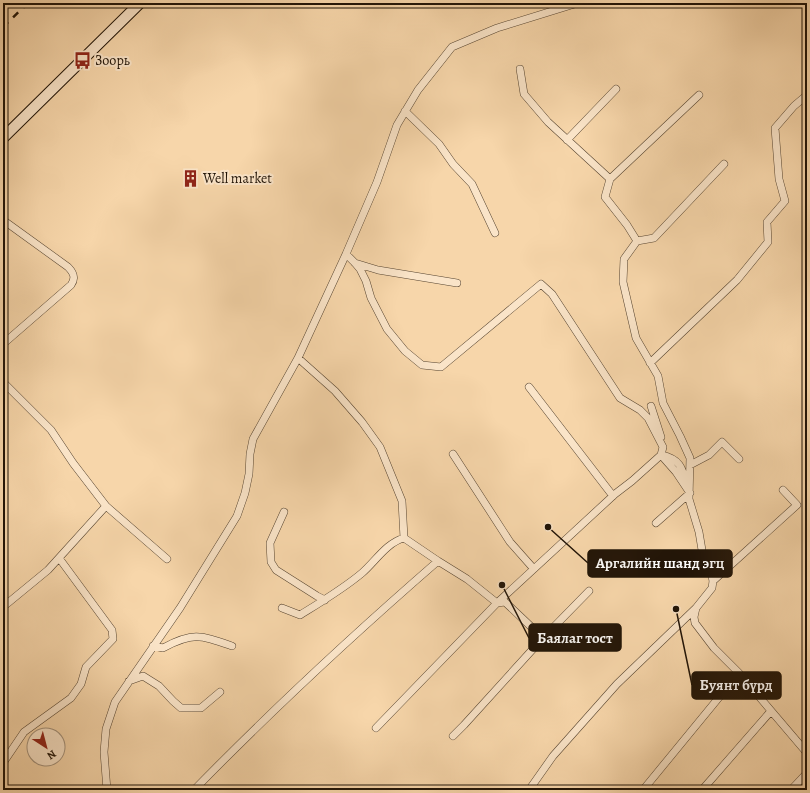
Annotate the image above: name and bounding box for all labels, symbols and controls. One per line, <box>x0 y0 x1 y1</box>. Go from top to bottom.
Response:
bus stop icon: Зоорь <box>72 50 92 70</box>
place label: Зоорь <box>95 51 130 70</box>
building icon: Well market <box>180 168 200 188</box>
place label: Well market <box>202 169 272 188</box>
callout: Аргалийн шанд эгц <box>588 550 732 577</box>
text: Аргалийн шанд эгц <box>595 553 725 573</box>
callout: Баялаг тост <box>529 624 621 651</box>
text: Баялаг тост <box>537 628 613 648</box>
callout: Буянт бүрд <box>692 672 781 699</box>
text: Буянт бүрд <box>699 675 773 695</box>
north arrow <box>26 727 66 767</box>
text: N <box>44 746 59 763</box>

